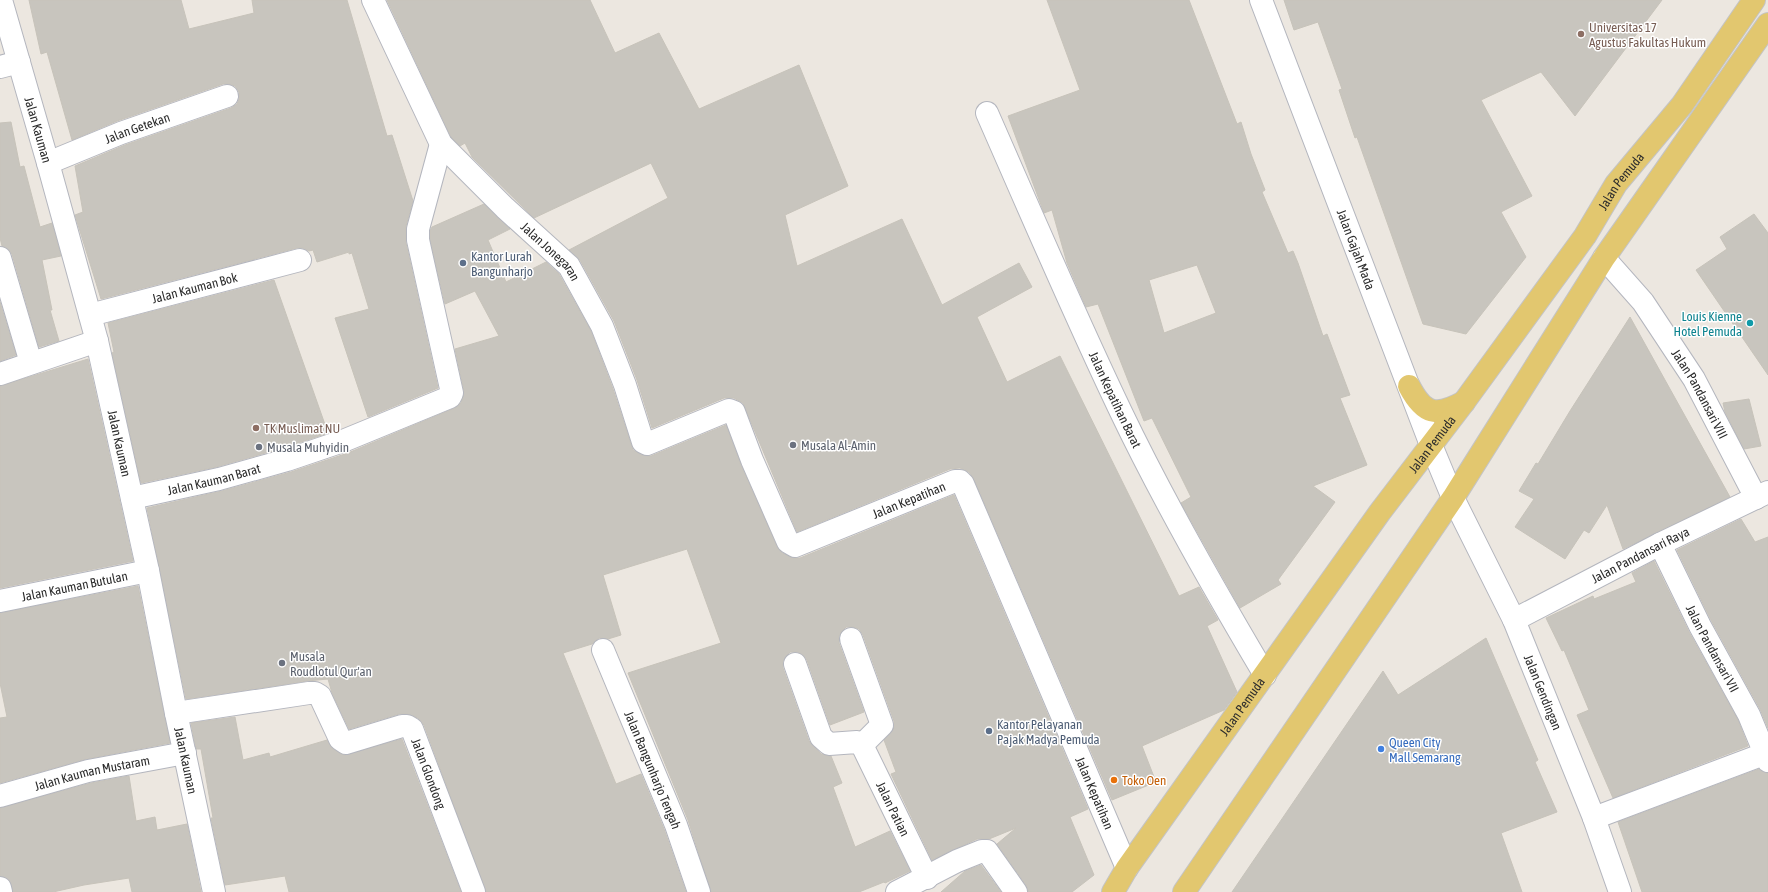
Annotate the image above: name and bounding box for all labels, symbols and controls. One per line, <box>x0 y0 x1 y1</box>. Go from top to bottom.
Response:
place label: Universitas 17 Agustus Fakultas Hukum <box>1589 20 1706 50</box>
marker: Universitas 17 Agustus Fakultas Hukum <box>1576 29 1586 39</box>
street label: Jalan Kauman <box>22 95 55 164</box>
street label: Jalan Getekan <box>102 109 172 146</box>
street label: Jalan Pemuda <box>1595 149 1647 213</box>
street label: Jalan Gajah Mada <box>1334 207 1378 292</box>
street label: Jalan Jonegaran <box>518 219 583 283</box>
place label: Kantor Lurah Bangunharjo <box>471 249 533 279</box>
marker: Kantor Lurah Bangunharjo <box>458 258 468 268</box>
street label: Jalan Kauman Bok <box>150 269 239 306</box>
place label: Louis Kienne Hotel Pemuda <box>1674 309 1742 339</box>
marker: Louis Kienne Hotel Pemuda <box>1745 318 1755 328</box>
street label: Jalan Pandansari VIII <box>1669 346 1731 441</box>
street label: Jalan Kepatihan Barat <box>1086 349 1145 450</box>
street label: Jalan Kauman <box>105 408 134 478</box>
street label: Jalan Pemuda <box>1405 413 1458 476</box>
place label: TK Muslimat NU <box>264 421 340 436</box>
marker: TK Muslimat NU <box>251 423 261 433</box>
place label: Musala Al-Amin <box>801 438 876 453</box>
place label: Musala Muhyidin <box>267 440 349 455</box>
marker: Musala Al-Amin <box>788 440 798 450</box>
marker: Musala Muhyidin <box>254 442 264 452</box>
street label: Jalan Kauman Barat <box>166 460 262 498</box>
street label: Jalan Kepatihan <box>870 478 947 521</box>
street label: Jalan Pandansari Raya <box>1589 524 1692 586</box>
street label: Jalan Kauman Butulan <box>20 568 129 604</box>
street label: Jalan Pandansari VII <box>1683 602 1742 695</box>
place label: Musala Roudlotul Qur'an <box>290 649 372 679</box>
street label: Jalan Gendingan <box>1521 652 1565 732</box>
marker: Musala Roudlotul Qur'an <box>277 658 287 668</box>
street label: Jalan Pemuda <box>1216 674 1268 738</box>
street label: Jalan Bangunharjo Tengah <box>622 709 684 831</box>
place label: Kantor Pelayanan Pajak Madya Pemuda <box>997 717 1100 747</box>
street label: Jalan Kauman <box>172 726 200 795</box>
marker: Kantor Pelayanan Pajak Madya Pemuda <box>984 726 994 736</box>
place label: Queen City Mall Semarang <box>1389 735 1461 765</box>
street label: Jalan Glondong <box>409 736 449 812</box>
marker: Queen City Mall Semarang <box>1376 744 1386 754</box>
street label: Jalan Kauman Mustaram <box>32 752 151 793</box>
street label: Jalan Kepatihan <box>1073 754 1117 831</box>
place label: Toko Oen <box>1122 773 1166 788</box>
marker: Toko Oen <box>1109 775 1119 785</box>
street label: Jalan Patian <box>873 779 913 839</box>

